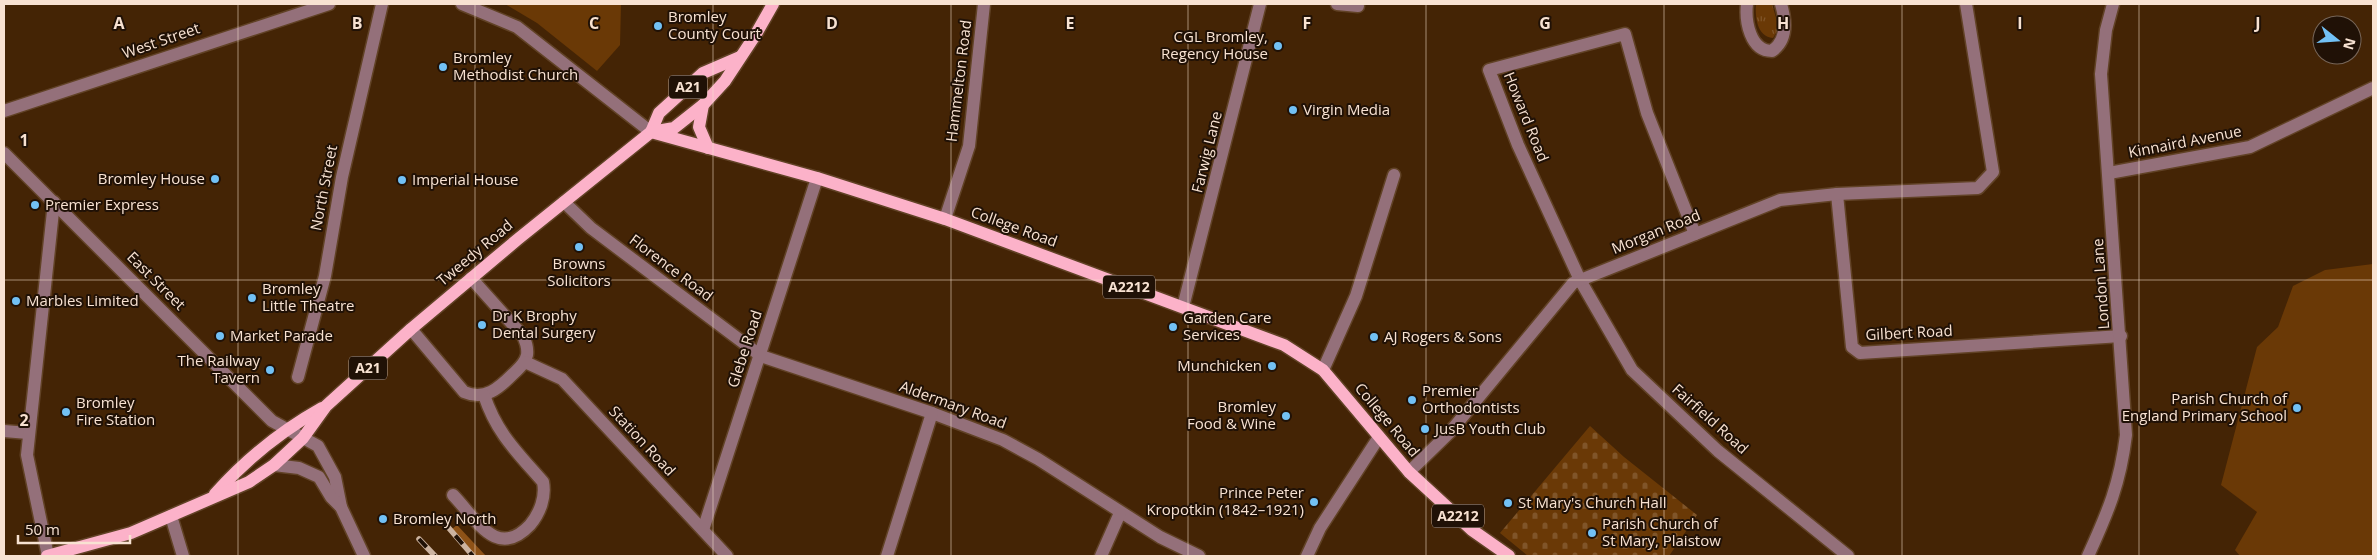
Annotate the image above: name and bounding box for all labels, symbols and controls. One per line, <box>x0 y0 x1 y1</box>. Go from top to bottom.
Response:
place label: Bromley County Court <box>668 6 761 43</box>
text: A <box>113 12 125 34</box>
text: B <box>352 12 362 34</box>
text: C <box>589 12 599 34</box>
text: D <box>826 12 838 34</box>
text: E <box>1066 12 1075 34</box>
text: F <box>1303 12 1311 34</box>
text: G <box>1539 12 1551 34</box>
text: H <box>1777 12 1789 34</box>
text: I <box>2017 12 2023 34</box>
text: J <box>2253 12 2261 34</box>
north arrow <box>2312 15 2362 65</box>
street label: West Street <box>119 17 202 63</box>
street label: Hammelton Road <box>941 19 975 143</box>
marker: Bromley County Court <box>652 20 664 32</box>
place label: CGL Bromley, Regency House <box>1161 26 1268 63</box>
text: N <box>2339 36 2361 52</box>
marker: CGL Bromley, Regency House <box>1272 40 1284 52</box>
place label: Bromley Methodist Church <box>453 47 578 84</box>
marker: Bromley Methodist Church <box>437 61 449 73</box>
street label: Howard Road <box>1500 69 1554 164</box>
road number: A21 <box>669 75 707 98</box>
place label: Virgin Media <box>1303 99 1390 119</box>
marker: Virgin Media <box>1287 104 1299 116</box>
street label: Farwig Lane <box>1186 109 1226 195</box>
street label: Kinnaird Avenue <box>2126 120 2243 162</box>
text: 1 <box>19 129 29 151</box>
street label: North Street <box>305 143 341 232</box>
place label: Bromley House <box>98 168 205 188</box>
place label: Imperial House <box>412 169 518 189</box>
marker: Bromley House <box>209 173 221 185</box>
marker: Imperial House <box>396 174 408 186</box>
place label: Premier Express <box>45 194 159 214</box>
marker: Premier Express <box>29 199 41 211</box>
street label: College Road <box>968 201 1060 251</box>
street label: Morgan Road <box>1608 204 1703 258</box>
street label: Tweedy Road <box>432 215 516 290</box>
street label: Florence Road <box>626 229 717 305</box>
street label: London Lane <box>2087 238 2113 330</box>
marker: Browns Solicitors <box>573 241 585 253</box>
street label: East Street <box>123 247 190 314</box>
place label: Browns Solicitors <box>547 253 611 290</box>
road number: A2212 <box>1103 276 1155 298</box>
place label: Bromley Little Theatre <box>262 278 355 315</box>
place label: Marbles Limited <box>26 290 139 310</box>
marker: Bromley Little Theatre <box>246 292 258 304</box>
marker: Marbles Limited <box>10 295 22 307</box>
place label: Dr K Brophy Dental Surgery <box>492 305 596 342</box>
street label: Glebe Road <box>722 307 766 390</box>
place label: Garden Care Services <box>1183 307 1271 344</box>
marker: Dr K Brophy Dental Surgery <box>476 319 488 331</box>
street label: Gilbert Road <box>1865 320 1953 344</box>
marker: Garden Care Services <box>1167 321 1179 333</box>
place label: Market Parade <box>230 325 333 345</box>
place label: AJ Rogers & Sons <box>1384 326 1502 346</box>
marker: Market Parade <box>214 330 226 342</box>
marker: AJ Rogers & Sons <box>1368 331 1380 343</box>
place label: The Railway Tavern <box>178 350 260 387</box>
place label: Munchicken <box>1177 355 1262 375</box>
road number: A21 <box>349 356 387 379</box>
marker: Munchicken <box>1266 360 1278 372</box>
marker: The Railway Tavern <box>264 364 276 376</box>
street label: Aldermary Road <box>897 375 1010 433</box>
street label: College Road <box>1351 378 1425 461</box>
street label: Fairfield Road <box>1668 379 1753 458</box>
place label: Premier Orthodontists <box>1422 380 1520 417</box>
place label: Parish Church of England Primary School <box>2122 388 2288 425</box>
place label: Bromley Fire Station <box>76 392 155 429</box>
marker: Premier Orthodontists <box>1406 394 1418 406</box>
place label: Bromley Food & Wine <box>1187 396 1276 433</box>
street label: Station Road <box>605 401 680 480</box>
marker: Parish Church of England Primary School <box>2291 402 2303 414</box>
marker: Bromley Fire Station <box>60 406 72 418</box>
text: 2 <box>19 409 29 431</box>
marker: Bromley Food & Wine <box>1280 410 1292 422</box>
place label: JusB Youth Club <box>1433 418 1546 438</box>
marker: JusB Youth Club <box>1419 423 1431 435</box>
place label: Prince Peter Kropotkin (1842–1921) <box>1146 482 1304 519</box>
place label: St Mary's Church Hall <box>1518 492 1667 512</box>
marker: Prince Peter Kropotkin (1842–1921) <box>1308 496 1320 508</box>
marker: St Mary's Church Hall <box>1502 497 1514 509</box>
road number: A2212 <box>1432 504 1484 528</box>
place label: Bromley North <box>393 508 496 528</box>
scale bar <box>18 512 130 544</box>
marker: Bromley North <box>377 513 389 525</box>
place label: Parish Church of St Mary, Plaistow <box>1602 513 1721 550</box>
text: 50 m <box>25 519 60 539</box>
marker: Parish Church of St Mary, Plaistow <box>1586 527 1598 539</box>

